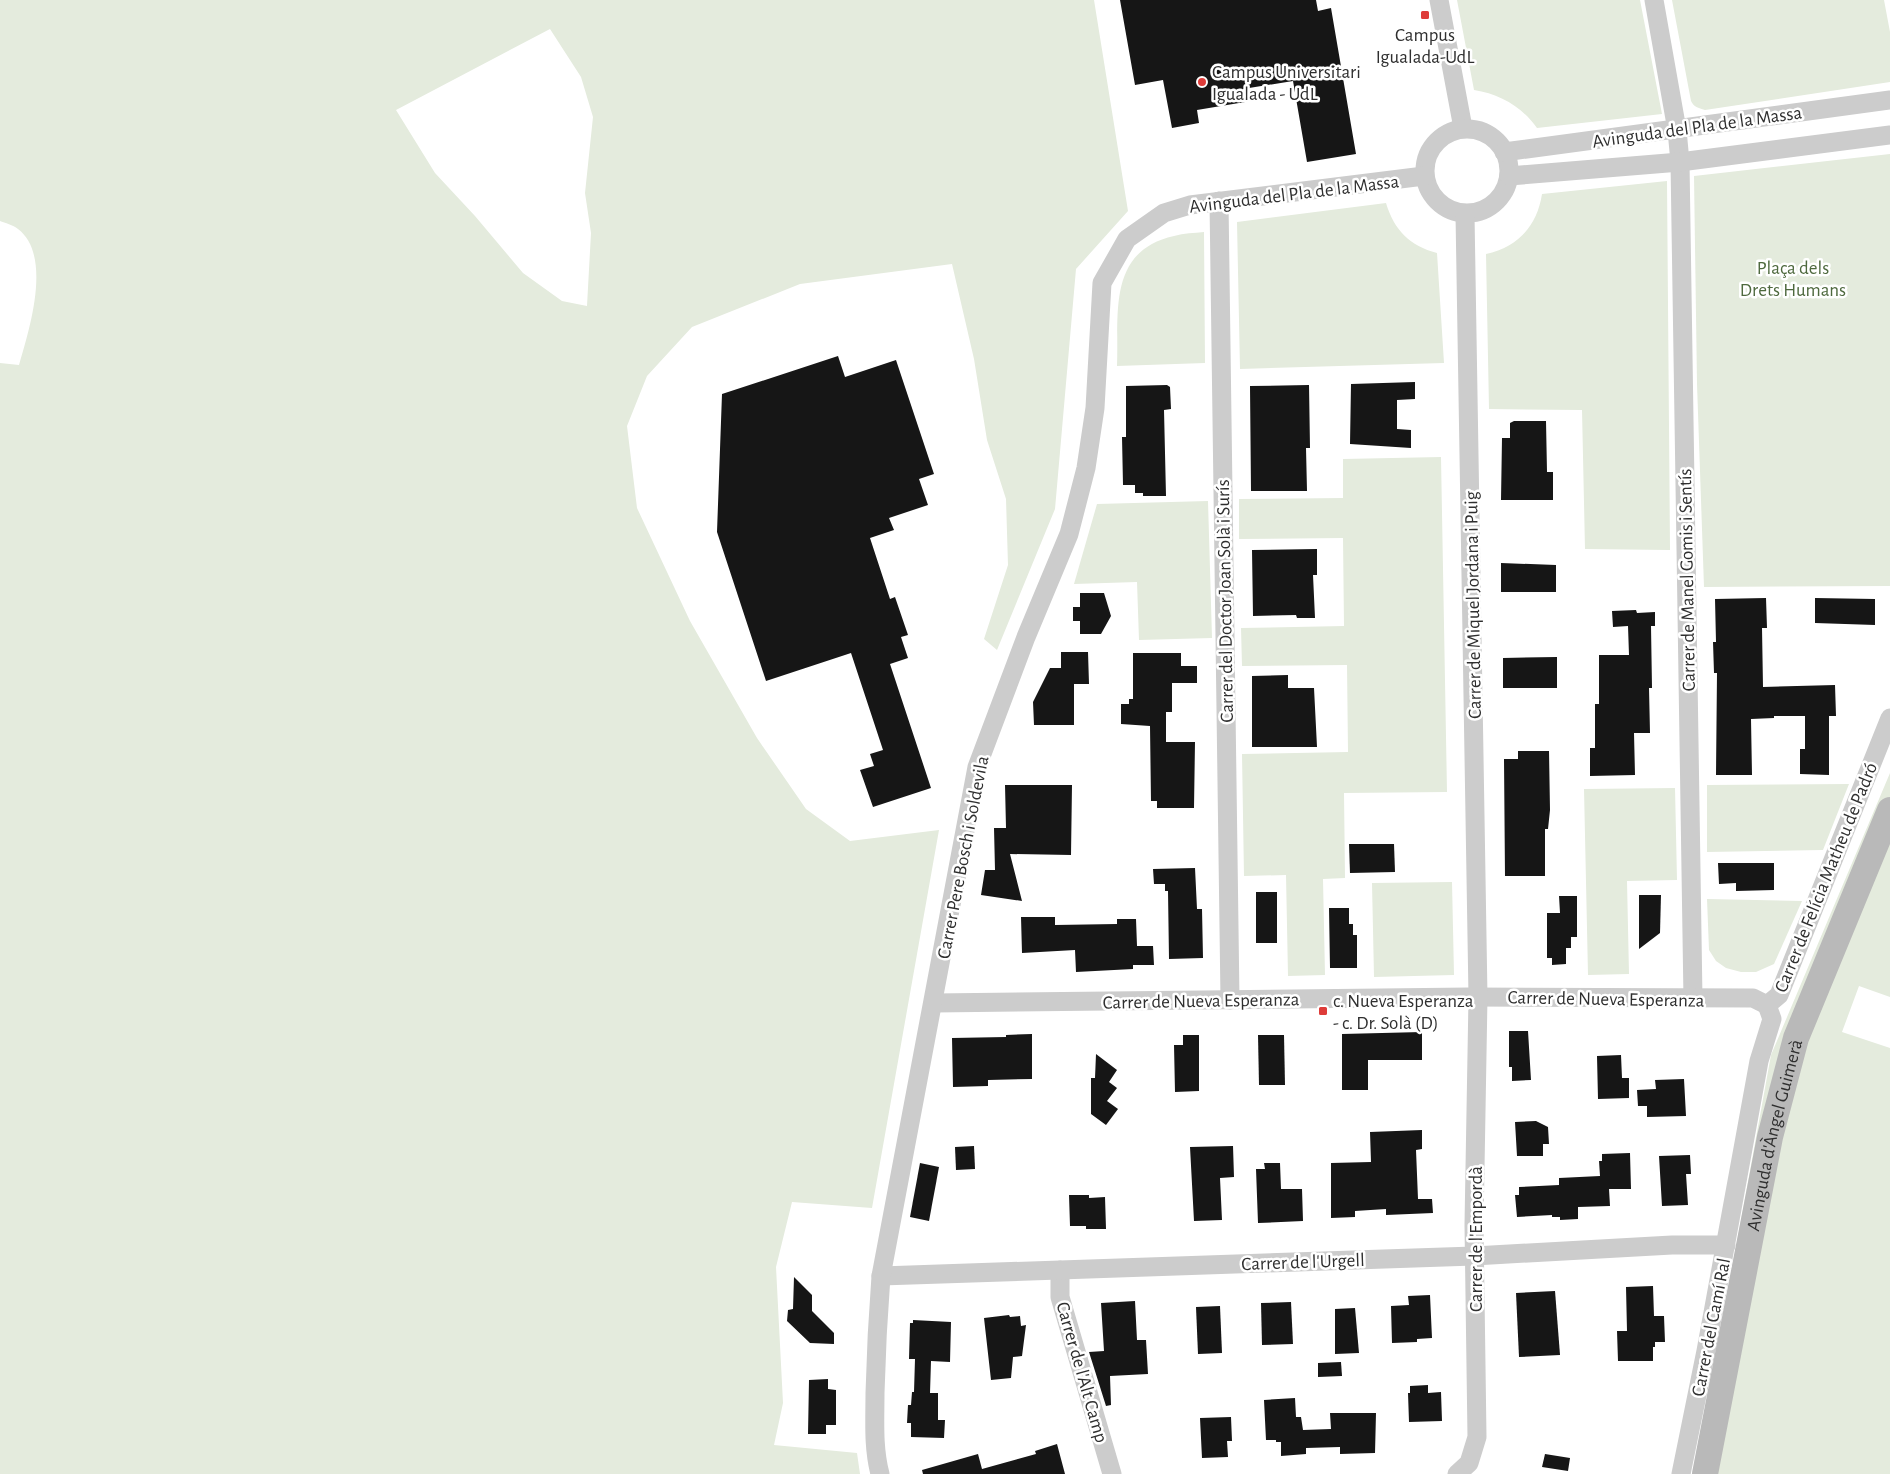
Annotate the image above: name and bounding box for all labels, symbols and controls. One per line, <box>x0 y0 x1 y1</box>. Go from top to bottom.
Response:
marker: Campus Igualada-UdL <box>1419 9 1431 21</box>
place label: Campus Igualada-UdL <box>1376 26 1474 67</box>
place label: Campus Universitari Igualada - UdL <box>1212 63 1361 104</box>
marker: Campus Universitari Igualada - UdL <box>1196 76 1208 88</box>
street label: Avinguda del Pla de la Massa <box>1591 103 1803 152</box>
street label: Avinguda del Pla de la Massa <box>1188 172 1400 217</box>
park label: Plaça dels Drets Humans <box>1740 259 1846 300</box>
street label: Carrer de Manel Gomis i Sentís <box>1676 468 1699 692</box>
street label: Carrer del Doctor Joan Solà i Surís <box>1214 479 1237 723</box>
street label: Carrer de Miquel Jordana i Puig <box>1462 490 1485 719</box>
street label: Carrer Pere Bosch i Soldevila <box>934 754 993 960</box>
street label: Carrer de Felícia Matheu de Padró <box>1771 760 1881 995</box>
street label: Carrer de Nueva Esperanza <box>1507 988 1705 1011</box>
street label: Carrer de Nueva Esperanza <box>1102 990 1300 1013</box>
place label: c. Nueva Esperanza - c. Dr. Solà (D) <box>1333 992 1474 1033</box>
marker: c. Nueva Esperanza - c. Dr. Solà (D) <box>1317 1005 1329 1017</box>
street label: Avinguda d'Àngel Guimerà <box>1744 1037 1806 1233</box>
street label: Carrer de l'Empordà <box>1467 1166 1486 1312</box>
street label: Carrer de l'Urgell <box>1241 1251 1365 1274</box>
street label: Carrer del Camí Ral <box>1689 1257 1734 1398</box>
street label: Carrer de l'Alt Camp <box>1052 1300 1111 1445</box>

